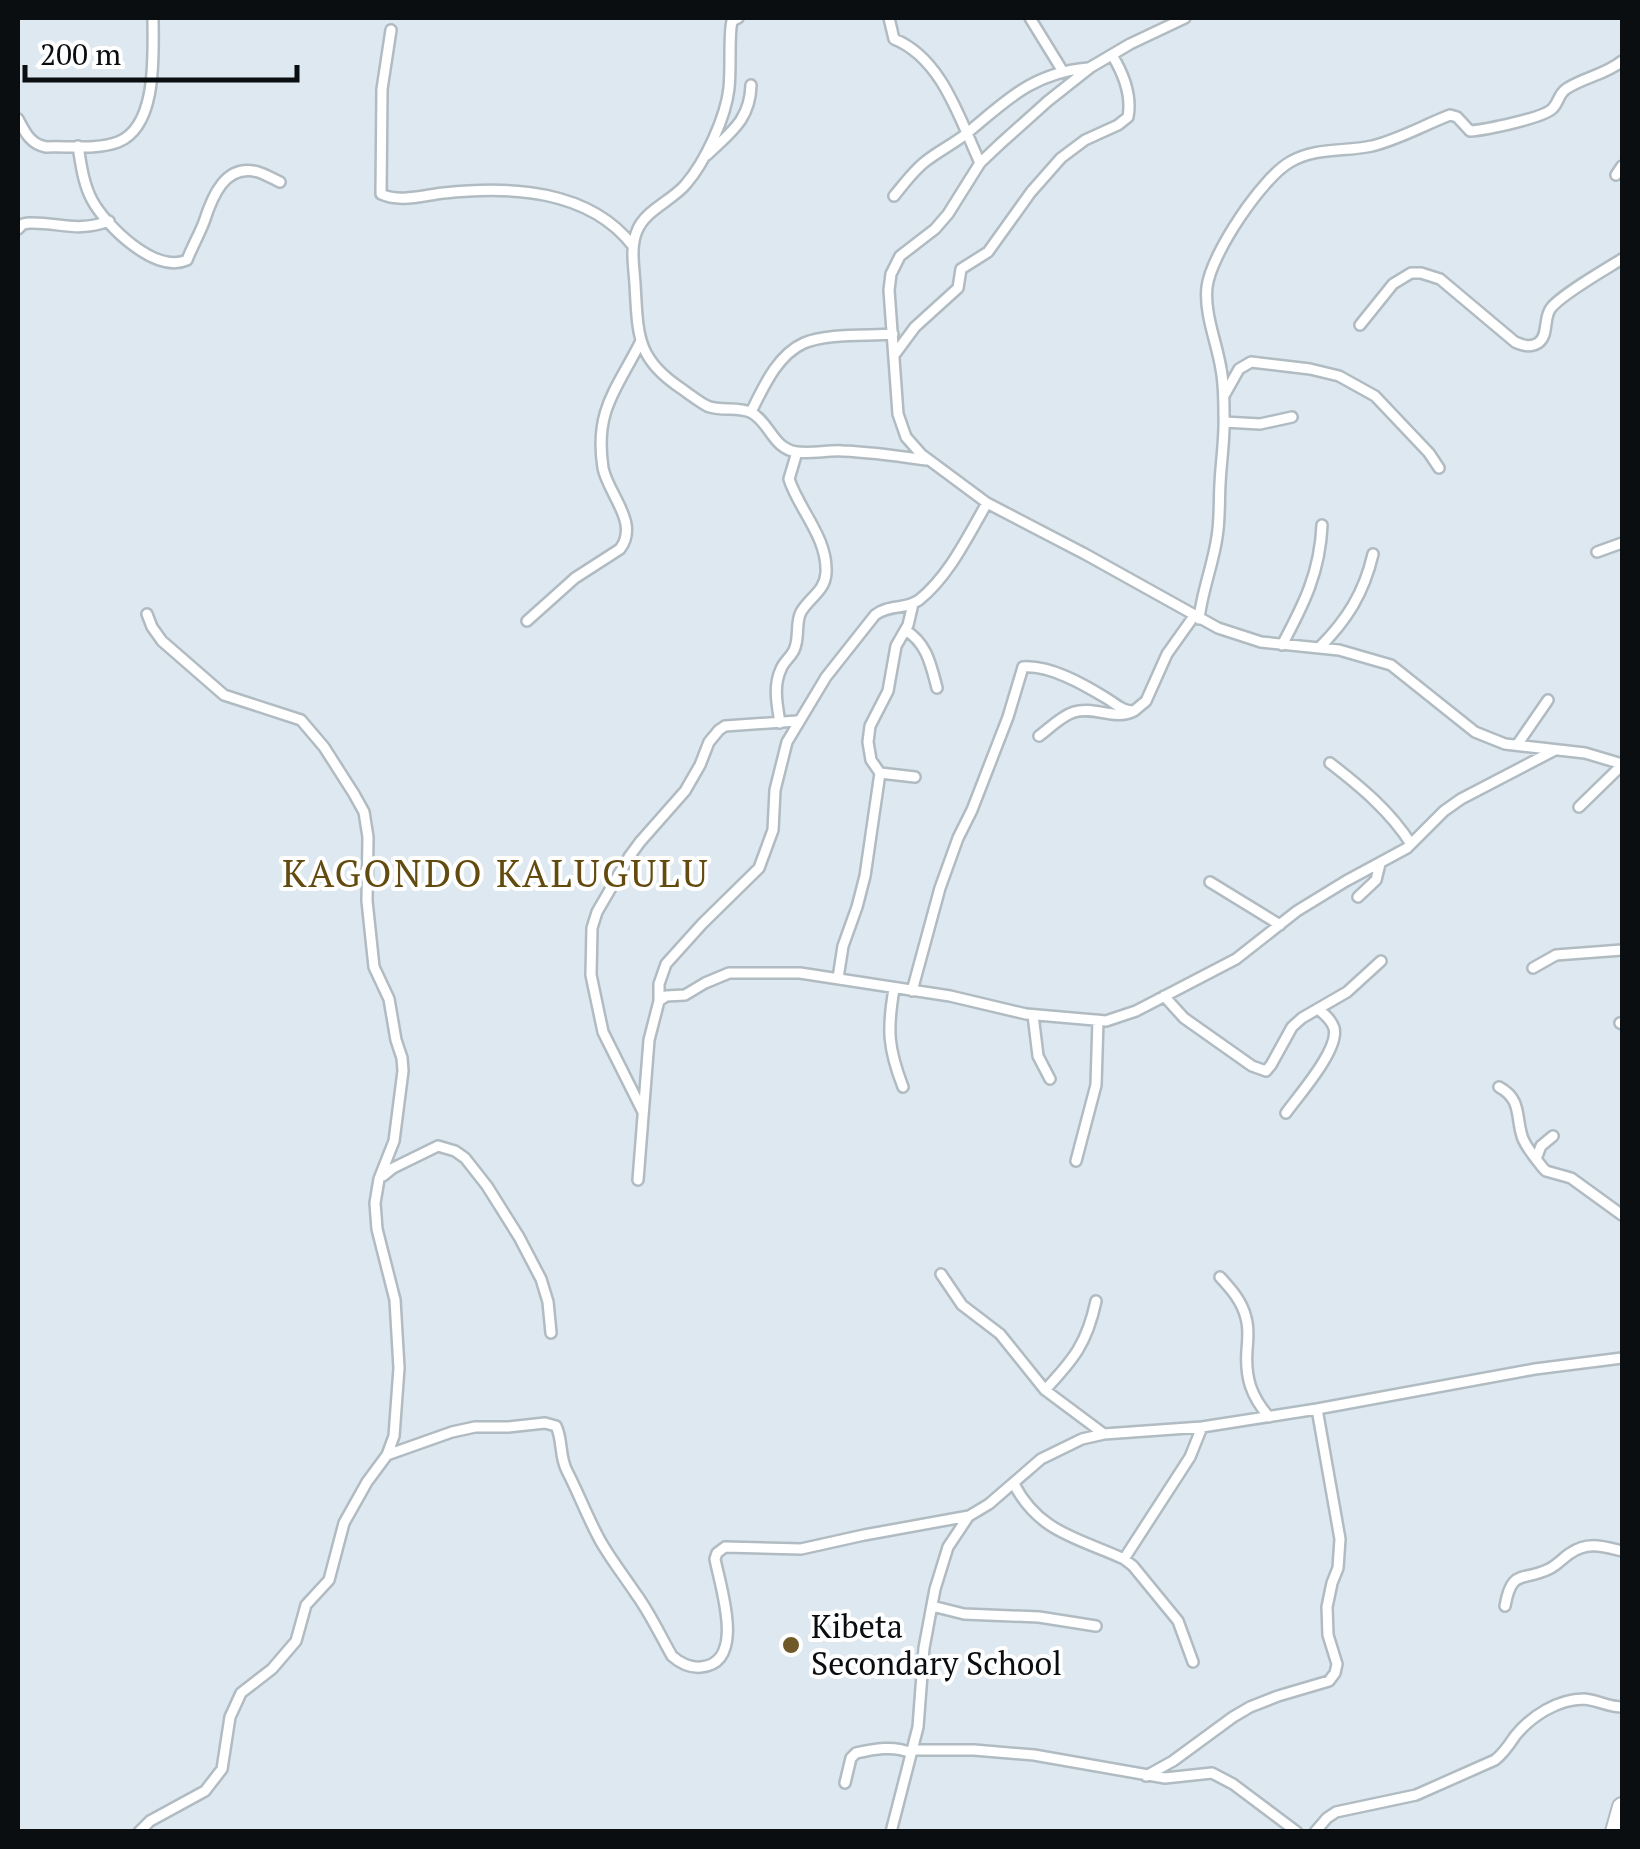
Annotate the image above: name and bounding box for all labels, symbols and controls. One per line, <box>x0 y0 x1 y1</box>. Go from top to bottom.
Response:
scale bar <box>25 20 298 82</box>
text: 200 m <box>40 34 121 74</box>
district label: KAGONDO KALUGULU <box>282 848 710 898</box>
place label: Kibeta Secondary School <box>811 1605 1062 1684</box>
marker: Kibeta Secondary School <box>780 1634 802 1656</box>

